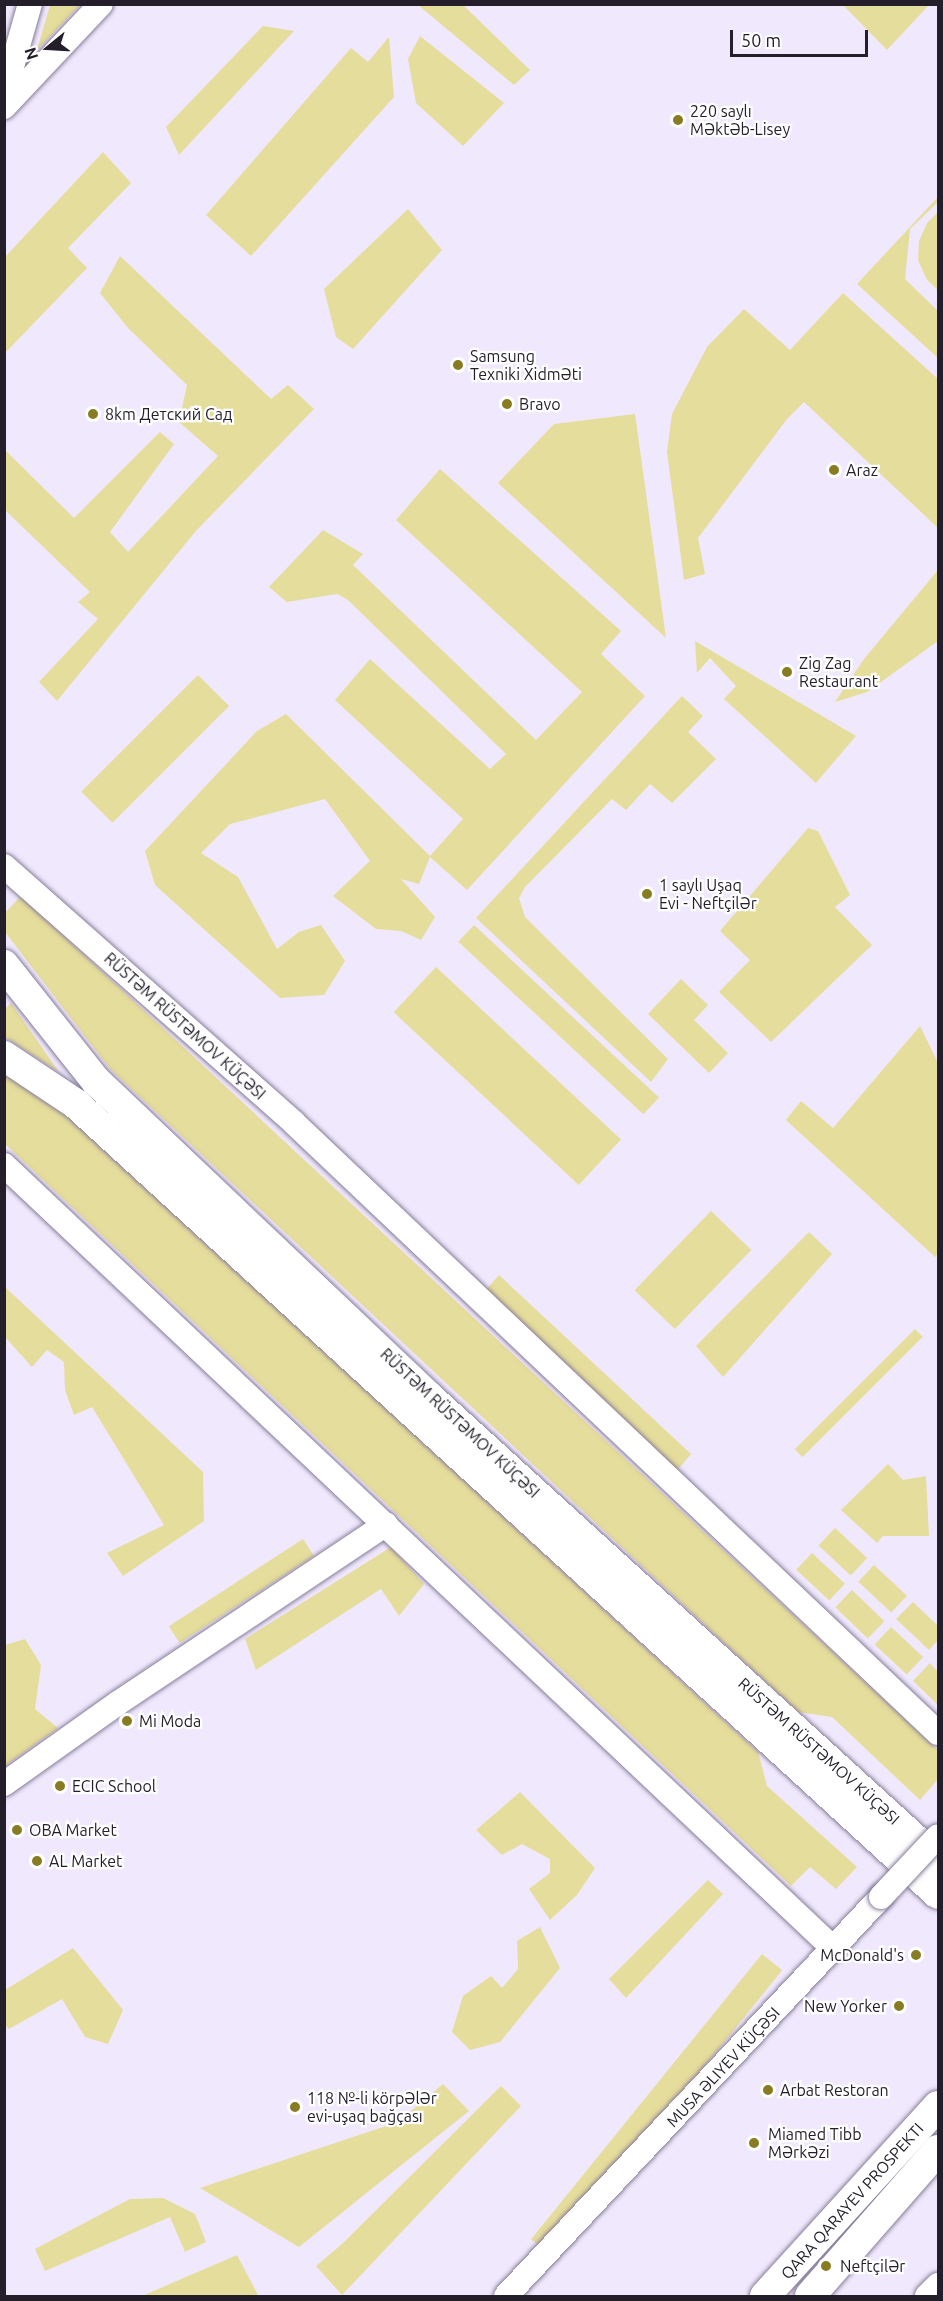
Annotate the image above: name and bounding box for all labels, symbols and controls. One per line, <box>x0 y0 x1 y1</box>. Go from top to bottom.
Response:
north arrow <box>18 18 78 78</box>
scale bar <box>733 18 871 56</box>
text: 50 m <box>741 30 781 50</box>
text: N <box>20 45 41 62</box>
place label: 220 saylı Məktəb-Lisey <box>690 101 790 139</box>
marker: 220 saylı Məktəb-Lisey <box>671 113 685 127</box>
place label: Samsung Texniki Xidməti <box>470 346 582 384</box>
marker: Samsung Texniki Xidməti <box>451 358 465 372</box>
place label: Bravo <box>519 394 561 414</box>
marker: Bravo <box>500 397 514 411</box>
place label: 8km Детский Сад <box>105 404 232 424</box>
marker: 8km Детский Сад <box>86 407 100 421</box>
place label: Araz <box>846 460 878 480</box>
marker: Araz <box>827 463 841 477</box>
place label: Zig Zag Restaurant <box>799 653 878 691</box>
marker: Zig Zag Restaurant <box>780 665 794 679</box>
place label: 1 saylı Uşaq Evi - Neftçilər <box>659 875 757 913</box>
marker: 1 saylı Uşaq Evi - Neftçilər <box>640 887 654 901</box>
street label: RÜSTƏM RÜSTƏMOV KÜÇƏSI <box>100 949 270 1103</box>
street label: RÜSTƏM RÜSTƏMOV KÜÇƏSI <box>377 1344 543 1502</box>
street label: RÜSTƏM RÜSTƏMOV KÜÇƏSI <box>734 1674 904 1828</box>
place label: Mi Moda <box>139 1711 201 1731</box>
marker: Mi Moda <box>120 1714 134 1728</box>
place label: ECIC School <box>72 1776 156 1796</box>
marker: ECIC School <box>53 1779 67 1793</box>
place label: OBA Market <box>29 1820 117 1840</box>
marker: OBA Market <box>10 1823 24 1837</box>
place label: AL Market <box>49 1851 122 1871</box>
marker: AL Market <box>30 1854 44 1868</box>
place label: McDonald's <box>820 1945 904 1965</box>
marker: McDonald's <box>909 1948 923 1962</box>
place label: New Yorker <box>804 1996 887 2016</box>
marker: New Yorker <box>892 1999 906 2013</box>
street label: MUSA ƏLIYEV KÜÇƏSI <box>662 2003 784 2131</box>
place label: Arbat Restoran <box>780 2080 889 2100</box>
marker: Arbat Restoran <box>761 2083 775 2097</box>
place label: 118 №-li körpələr evi-uşaq bağçası <box>307 2088 437 2126</box>
marker: 118 №-li körpələr evi-uşaq bağçası <box>288 2100 302 2114</box>
street label: QARA QARAYEV PROSPEKTI <box>777 2119 927 2283</box>
place label: Miamed Tibb Mərkəzi <box>768 2124 862 2162</box>
marker: Miamed Tibb Mərkəzi <box>745 2134 763 2152</box>
place label: Neftçilər <box>840 2256 905 2276</box>
marker: Neftçilər <box>817 2257 835 2275</box>

